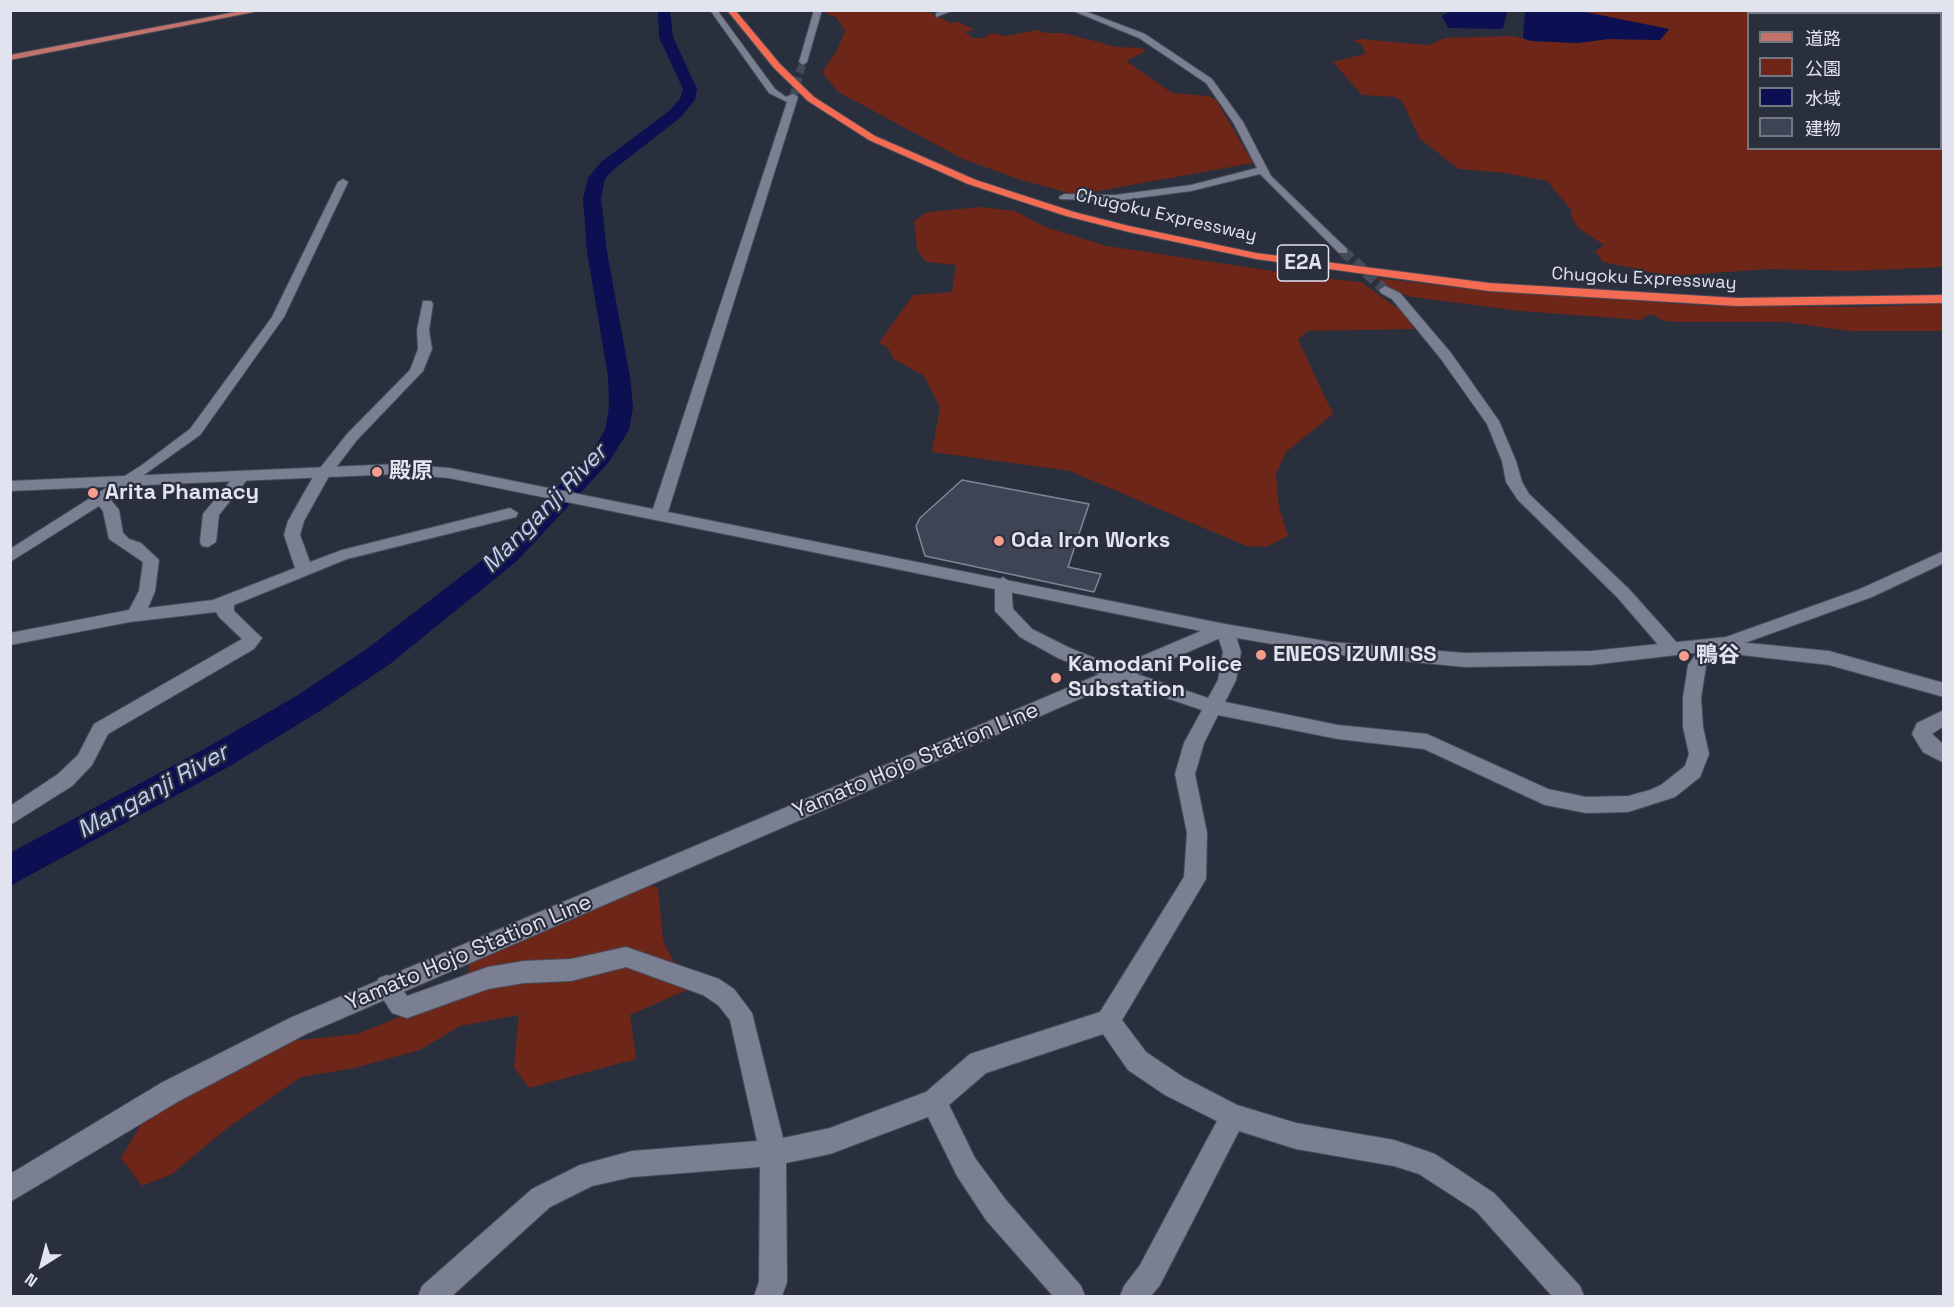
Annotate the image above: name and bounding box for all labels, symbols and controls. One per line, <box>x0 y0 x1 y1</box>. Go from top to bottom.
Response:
legend <box>1747 12 1942 150</box>
text: 道路 <box>1805 27 1841 50</box>
text: 公園 <box>1805 57 1841 80</box>
text: 水域 <box>1805 87 1841 110</box>
text: 建物 <box>1805 117 1841 140</box>
street label: Chugoku Expressway <box>1073 185 1259 247</box>
road number: E2A <box>1278 245 1328 281</box>
street label: Chugoku Expressway <box>1551 263 1737 295</box>
water label: Manganji River <box>476 439 614 579</box>
place label: 殿原 <box>389 459 433 485</box>
marker: 殿原 <box>370 465 384 479</box>
place label: Arita Phamacy <box>105 480 259 506</box>
marker: Arita Phamacy <box>86 486 100 500</box>
place label: Oda Iron Works <box>1011 528 1170 554</box>
marker: Oda Iron Works <box>992 534 1006 548</box>
place label: ENEOS IZUMI SS <box>1273 642 1437 668</box>
place label: 鴨谷 <box>1696 643 1740 669</box>
marker: ENEOS IZUMI SS <box>1254 648 1268 662</box>
marker: 鴨谷 <box>1677 649 1691 663</box>
place label: Kamodani Police Substation <box>1068 652 1242 704</box>
marker: Kamodani Police Substation <box>1049 671 1063 685</box>
street label: Yamato Hojo Station Line <box>789 697 1043 825</box>
water label: Manganji River <box>73 739 233 845</box>
street label: Yamato Hojo Station Line <box>342 889 596 1017</box>
north arrow <box>12 1235 72 1295</box>
text: N <box>21 1268 42 1292</box>

